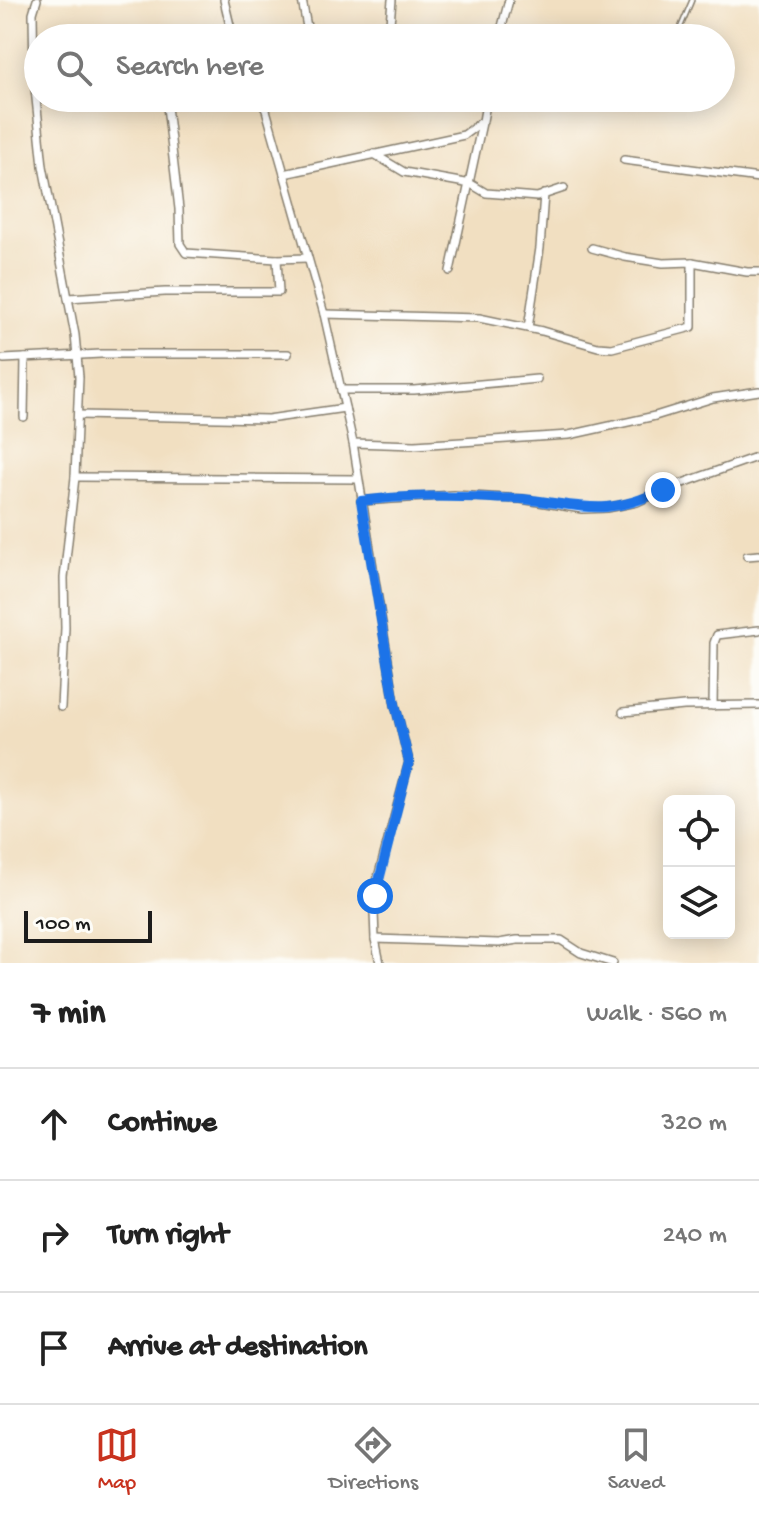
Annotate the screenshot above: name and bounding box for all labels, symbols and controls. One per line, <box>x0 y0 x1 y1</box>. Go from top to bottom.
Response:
search box <box>24 24 735 112</box>
icon: search <box>52 46 96 90</box>
text: Search here <box>116 51 264 86</box>
route end <box>645 472 681 508</box>
map controls <box>663 795 735 939</box>
button: locate <box>663 795 735 867</box>
button: layers <box>663 867 735 939</box>
route start <box>357 878 393 914</box>
scale bar <box>24 907 152 943</box>
text: 100 m <box>36 912 91 938</box>
text: 7 min <box>32 995 105 1035</box>
text: Walk · 560 m <box>586 1000 727 1031</box>
icon: ahead <box>32 1102 76 1146</box>
text: Continue <box>108 1107 217 1142</box>
text: 320 m <box>661 1109 727 1140</box>
icon: right <box>32 1214 76 1258</box>
text: Turn right <box>108 1219 228 1254</box>
text: 240 m <box>663 1221 727 1252</box>
icon: arrive <box>32 1326 76 1370</box>
text: Arrive at destination <box>108 1331 368 1366</box>
tab: Map <box>95 1423 139 1497</box>
tab: Directions <box>329 1423 418 1497</box>
tab: Saved <box>608 1423 664 1497</box>

